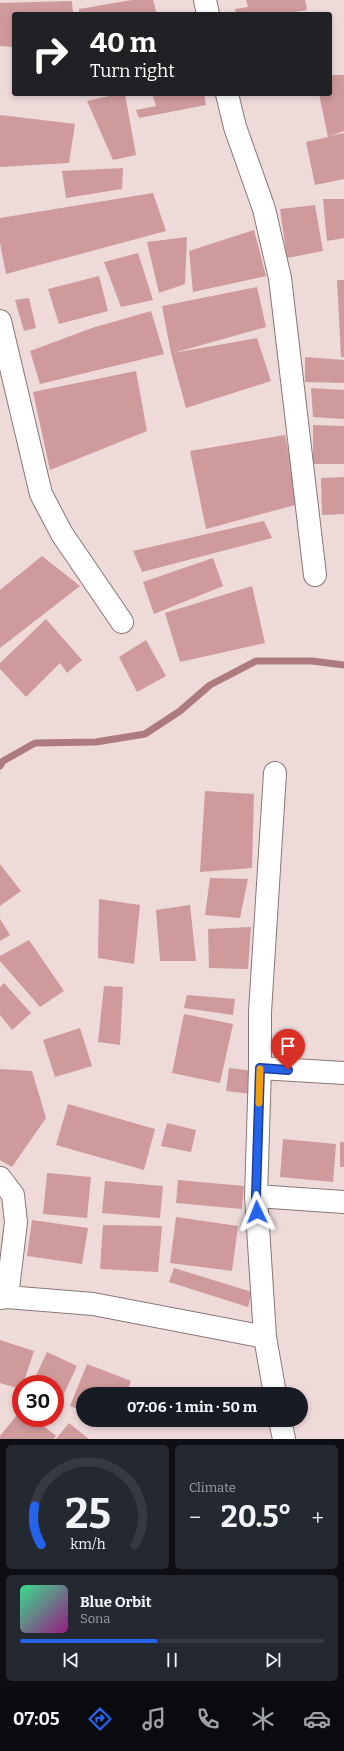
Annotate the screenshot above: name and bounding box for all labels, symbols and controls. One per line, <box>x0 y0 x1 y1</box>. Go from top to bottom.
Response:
text: 40 m <box>90 26 157 59</box>
icon: right <box>24 28 76 80</box>
text: Turn right <box>90 60 175 82</box>
pin <box>271 1029 305 1070</box>
icon: arrive <box>277 1035 299 1057</box>
position arrow <box>236 1191 278 1233</box>
speed limit sign: 30 <box>12 1375 64 1427</box>
text: 07:06 · 1 min · 50 m <box>127 1398 257 1416</box>
text: Climate <box>189 1480 236 1495</box>
text: 25 <box>64 1489 111 1539</box>
text: 20.5° <box>221 1499 292 1535</box>
text: − <box>189 1504 201 1531</box>
text: + <box>311 1504 324 1531</box>
text: km/h <box>70 1536 105 1553</box>
text: Blue Orbit <box>80 1593 152 1611</box>
text: Sona <box>80 1611 110 1626</box>
icon: previous <box>60 1649 82 1671</box>
icon: pause <box>161 1649 183 1671</box>
icon: next <box>262 1649 284 1671</box>
icon: directions <box>86 1705 114 1733</box>
icon: music <box>140 1705 168 1733</box>
icon: phone <box>194 1705 222 1733</box>
icon: climate <box>249 1705 277 1733</box>
icon: car <box>303 1705 331 1733</box>
text: 07:05 <box>13 1708 60 1730</box>

